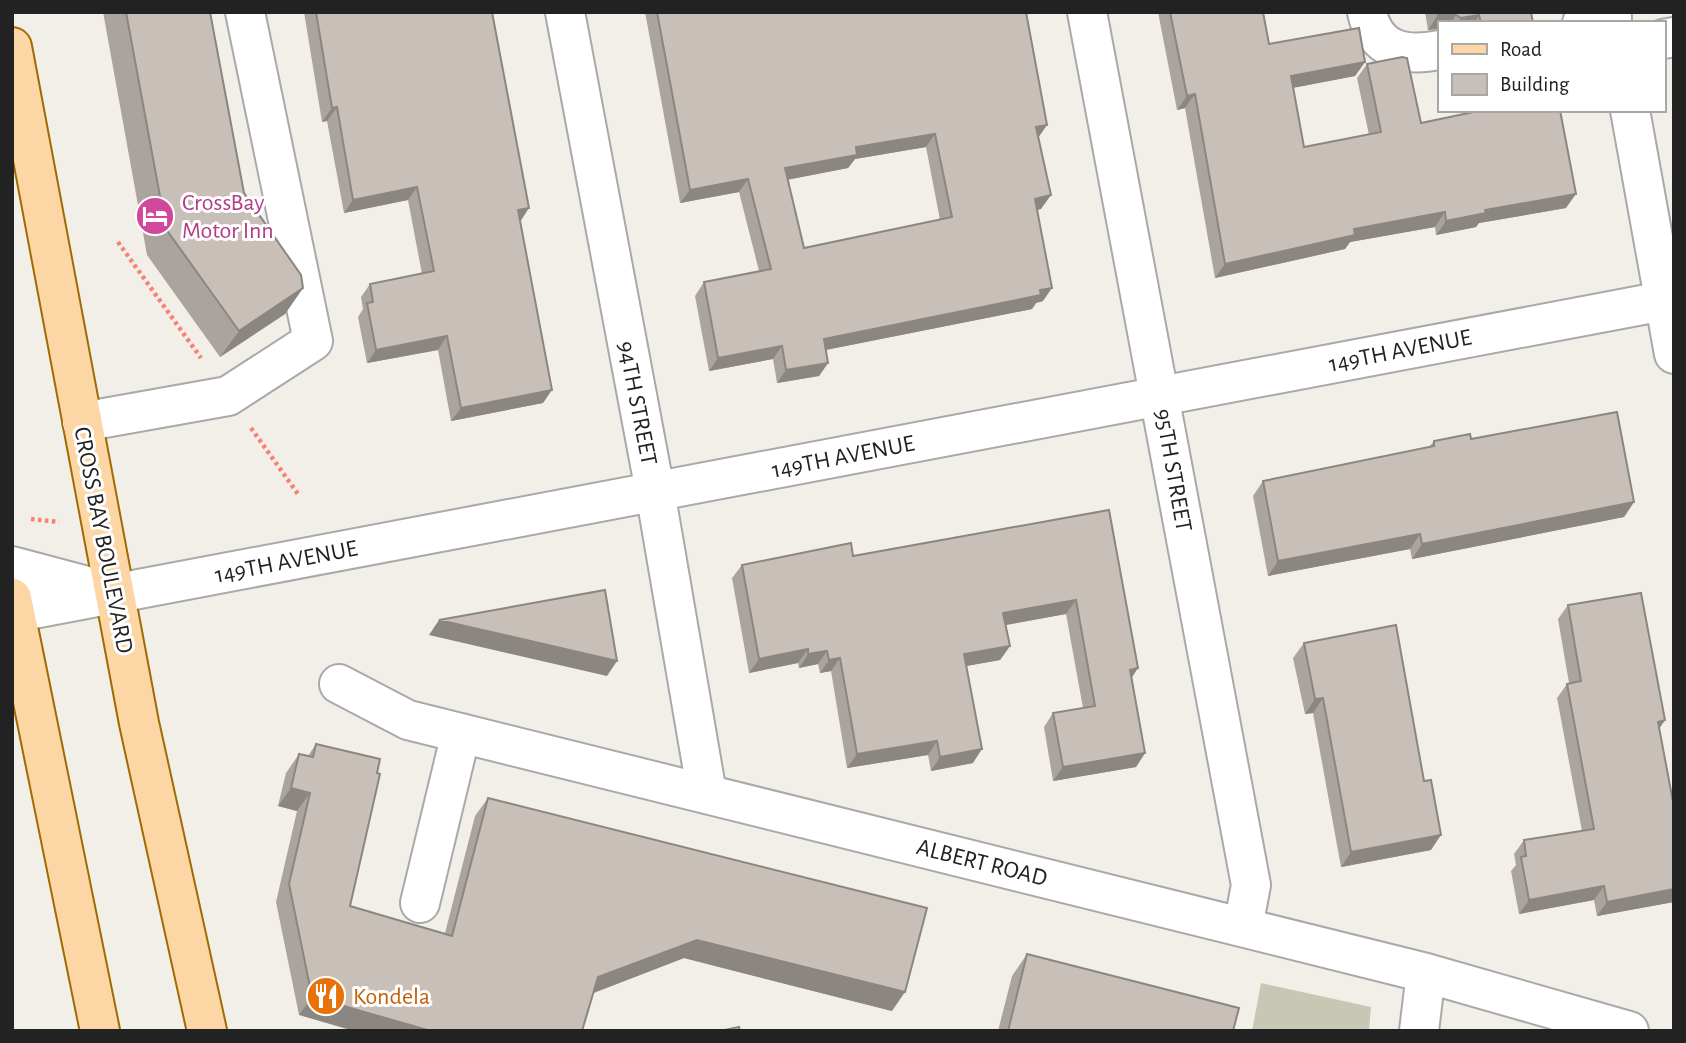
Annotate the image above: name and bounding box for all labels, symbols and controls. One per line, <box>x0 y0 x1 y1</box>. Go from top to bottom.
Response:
legend <box>1438 21 1665 112</box>
text: Road <box>1500 39 1542 60</box>
text: Building <box>1500 74 1570 95</box>
place label: CrossBay Motor Inn <box>182 191 274 243</box>
hotel icon: CrossBay Motor Inn <box>134 195 176 237</box>
street label: 149TH AVENUE <box>1327 325 1474 377</box>
street label: 94TH STREET <box>613 339 661 467</box>
street label: 95TH STREET <box>1150 407 1196 534</box>
street label: CROSS BAY BOULEVARD <box>69 425 137 655</box>
street label: 149TH AVENUE <box>770 431 917 483</box>
street label: 149TH AVENUE <box>213 536 360 588</box>
street label: ALBERT ROAD <box>914 835 1050 891</box>
restaurant icon: Kondela <box>305 975 347 1017</box>
place label: Kondela <box>353 985 430 1009</box>

